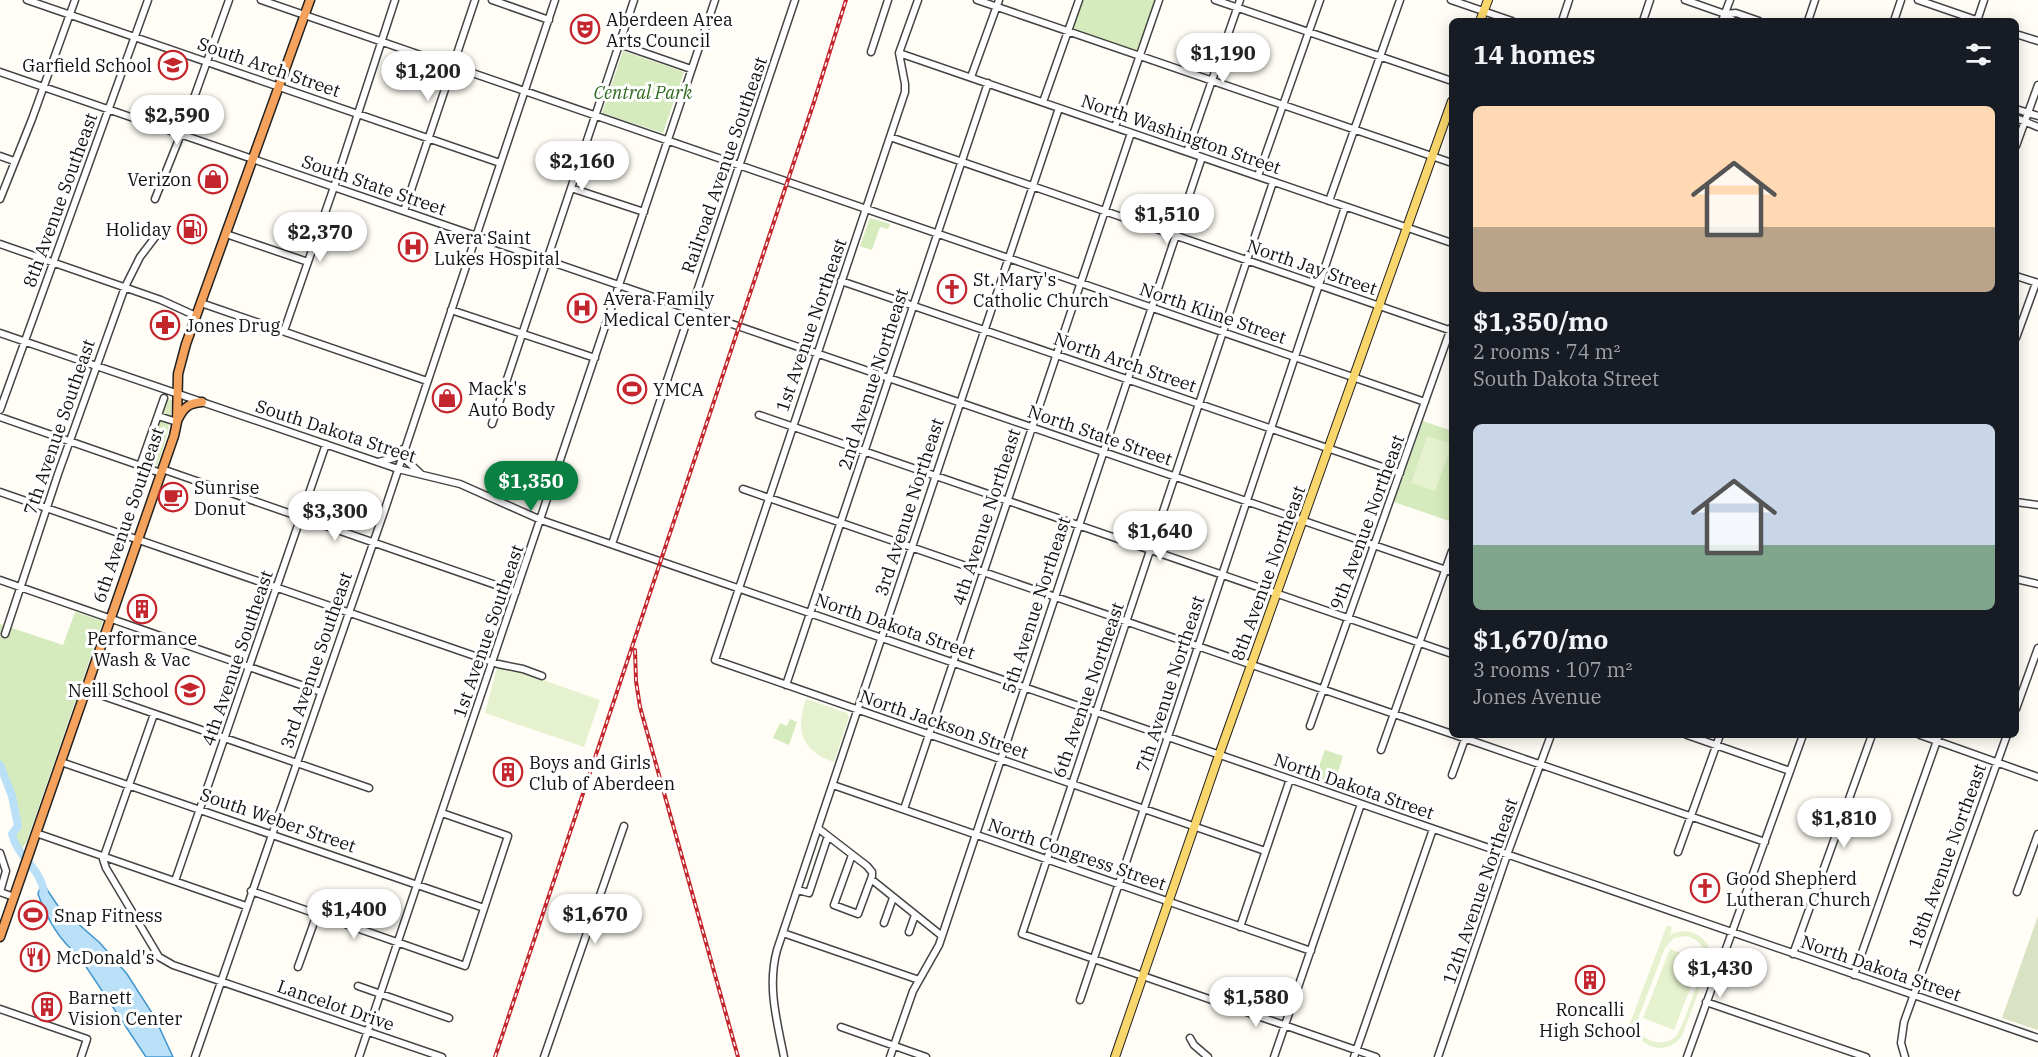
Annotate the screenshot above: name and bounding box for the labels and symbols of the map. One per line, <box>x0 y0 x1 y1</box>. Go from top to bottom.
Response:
place label: Aberdeen Area Arts Council <box>606 8 733 52</box>
theatre icon: Aberdeen Area Arts Council <box>569 13 601 45</box>
street label: South Arch Street <box>195 32 343 102</box>
pin: $1,190 <box>1174 33 1272 84</box>
school or university icon: Garfield School <box>157 49 189 81</box>
pin: $1,200 <box>379 51 477 102</box>
place label: Garfield School <box>22 54 152 77</box>
street label: Railroad Avenue Southeast <box>676 54 772 276</box>
park label: Central Park <box>594 81 693 104</box>
street label: North Washington Street <box>1078 89 1284 179</box>
pin: $2,590 <box>128 95 226 146</box>
street label: 8th Avenue Southeast <box>18 110 102 290</box>
pin: $2,160 <box>533 141 631 192</box>
street label: South State Street <box>299 150 449 220</box>
shop icon: Verizon <box>197 163 229 195</box>
place label: Verizon <box>127 168 192 191</box>
pin: $1,510 <box>1118 194 1216 245</box>
pin: $2,370 <box>271 212 369 263</box>
fuel station icon: Holiday <box>176 213 208 245</box>
place label: Holiday <box>105 218 171 241</box>
place label: Avera Saint Lukes Hospital <box>434 226 560 270</box>
hospital icon: Avera Saint Lukes Hospital <box>397 231 429 263</box>
street label: North Jay Street <box>1244 234 1380 300</box>
street label: 1st Avenue Northeast <box>771 235 851 415</box>
place label: St. Mary's Catholic Church <box>973 268 1109 312</box>
church icon: St. Mary's Catholic Church <box>936 273 968 305</box>
street label: North Kline Street <box>1137 277 1289 349</box>
street label: 2nd Avenue Northeast <box>833 285 913 473</box>
place label: Avera Family Medical Center <box>603 287 730 331</box>
hospital icon: Avera Family Medical Center <box>566 292 598 324</box>
pharmacy icon: Jones Drug <box>149 309 181 341</box>
place label: Jones Drug <box>186 314 280 337</box>
street label: North Arch Street <box>1051 327 1199 397</box>
street label: 7th Avenue Southeast <box>18 336 100 518</box>
sports icon: YMCA <box>616 373 648 405</box>
place label: Mack's Auto Body <box>468 377 555 421</box>
place label: YMCA <box>653 378 705 401</box>
shop icon: Mack's Auto Body <box>431 382 463 414</box>
street label: South Dakota Street <box>253 394 419 468</box>
street label: North State Street <box>1025 399 1175 471</box>
street label: 3rd Avenue Northeast <box>869 415 949 599</box>
street label: 6th Avenue Southeast <box>87 424 169 606</box>
street label: 4th Avenue Northeast <box>947 426 1025 608</box>
street label: 9th Avenue Northeast <box>1325 431 1409 613</box>
pin: $1,350 <box>482 461 580 512</box>
place label: Sunrise Donut <box>194 476 259 520</box>
cafe icon: Sunrise Donut <box>157 481 189 513</box>
street label: 8th Avenue Northeast <box>1226 482 1310 664</box>
pin: $3,300 <box>286 491 384 542</box>
pin: $1,640 <box>1111 511 1209 562</box>
street label: 5th Avenue Northeast <box>997 514 1075 696</box>
street label: 1st Avenue Southeast <box>448 541 528 721</box>
street label: 4th Avenue Southeast <box>196 567 278 749</box>
street label: 3rd Avenue Southeast <box>275 569 357 751</box>
street label: North Dakota Street <box>812 588 978 664</box>
building icon: Performance Wash & Vac <box>126 593 158 625</box>
street label: 7th Avenue Northeast <box>1131 593 1209 775</box>
street label: 6th Avenue Northeast <box>1047 599 1129 781</box>
place label: Performance Wash & Vac <box>87 627 197 671</box>
school or university icon: Neill School <box>174 674 206 706</box>
place label: Neill School <box>68 679 169 702</box>
street label: North Jackson Street <box>857 684 1031 764</box>
street label: North Dakota Street <box>1271 748 1437 824</box>
place label: Boys and Girls Club of Aberdeen <box>529 751 675 795</box>
building icon: Boys and Girls Club of Aberdeen <box>492 756 524 788</box>
street label: 18th Avenue Northeast <box>1903 760 1991 952</box>
street label: South Weber Street <box>197 783 359 857</box>
street label: 12th Avenue Northeast <box>1437 795 1523 987</box>
pin: $1,810 <box>1795 798 1893 849</box>
street label: North Congress Street <box>985 813 1169 895</box>
place label: Good Shepherd Lutheran Church <box>1726 867 1871 911</box>
church icon: Good Shepherd Lutheran Church <box>1689 872 1721 904</box>
pin: $1,400 <box>305 889 403 940</box>
pin: $1,670 <box>546 894 644 945</box>
sports icon: Snap Fitness <box>17 899 49 931</box>
place label: Snap Fitness <box>54 904 163 927</box>
street label: North Dakota Street <box>1798 930 1964 1006</box>
restaurant icon: McDonald's <box>19 941 51 973</box>
place label: McDonald's <box>56 946 155 969</box>
pin: $1,430 <box>1671 948 1769 999</box>
building icon: Roncalli High School <box>1574 964 1606 996</box>
street label: Lancelot Drive <box>274 974 398 1036</box>
pin: $1,580 <box>1207 977 1305 1028</box>
place label: Barnett Vision Center <box>68 986 182 1030</box>
building icon: Barnett Vision Center <box>31 991 63 1023</box>
place label: Roncalli High School <box>1539 998 1641 1042</box>

